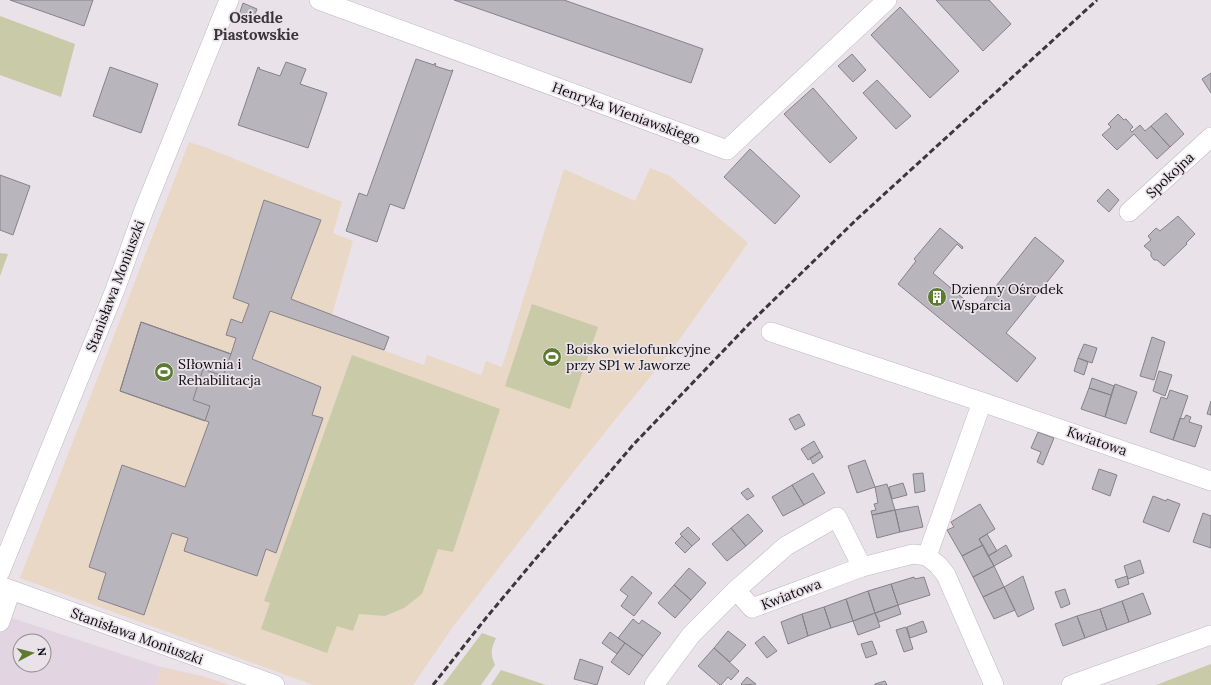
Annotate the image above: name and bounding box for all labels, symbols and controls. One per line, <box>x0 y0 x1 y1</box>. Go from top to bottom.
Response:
district label: Osiedle Piastowskie <box>213 8 299 44</box>
street label: Henryka Wieniawskiego <box>550 78 702 148</box>
street label: Spokojna <box>1142 148 1198 202</box>
street label: Stanisława Moniuszki <box>82 218 148 354</box>
place label: Dzienny Ośrodek Wsparcia <box>951 280 1064 314</box>
building icon: Dzienny Ośrodek Wsparcia <box>926 286 948 308</box>
place label: Boisko wielofunkcyjne przy SP1 w Jaworze <box>566 340 711 374</box>
sports icon: Boisko wielofunkcyjne przy SP1 w Jaworze <box>541 346 563 368</box>
place label: SIłownia i Rehabilitacja <box>178 355 261 389</box>
sports icon: SIłownia i Rehabilitacja <box>153 361 175 383</box>
street label: Kwiatowa <box>1064 422 1130 460</box>
street label: Kwiatowa <box>758 574 824 614</box>
street label: Stanisława Moniuszki <box>68 604 206 668</box>
north arrow <box>12 633 52 673</box>
text: N <box>34 647 49 657</box>

